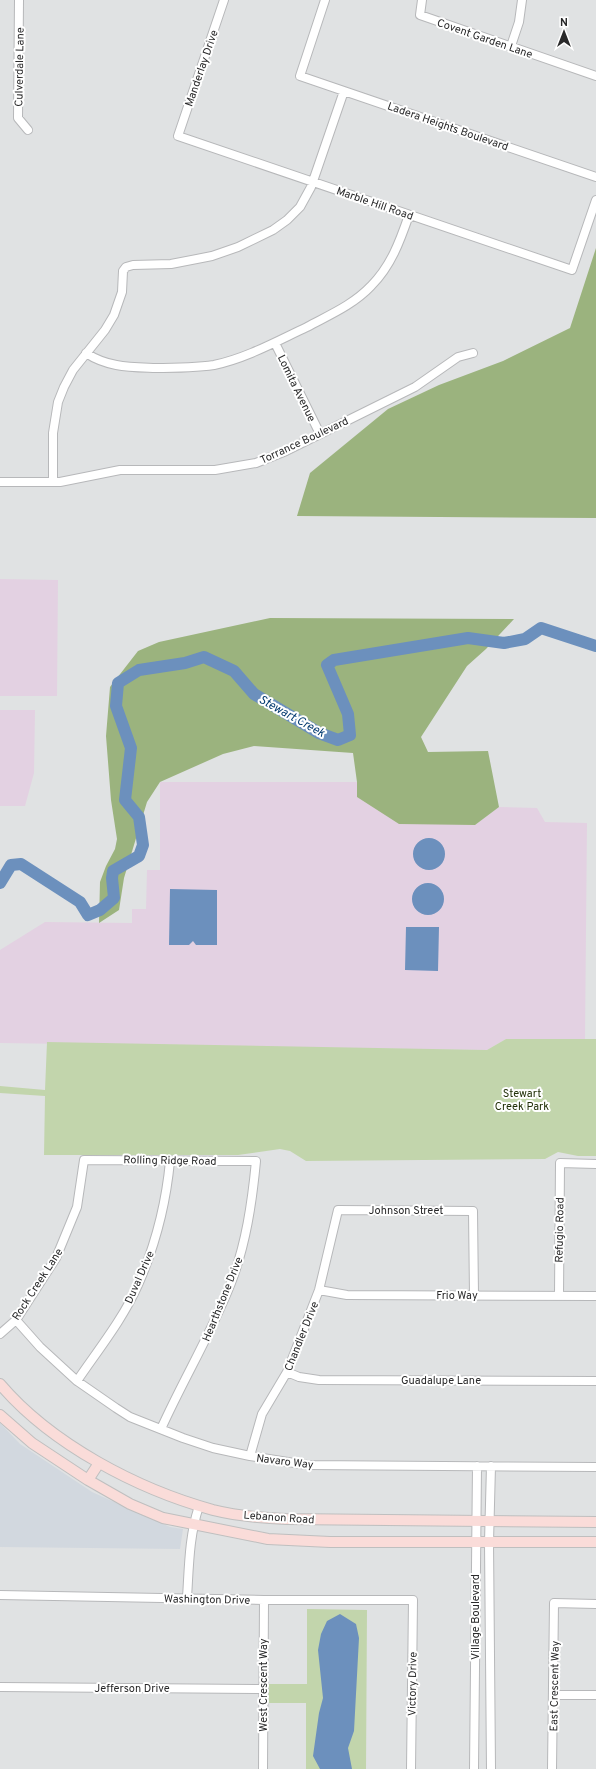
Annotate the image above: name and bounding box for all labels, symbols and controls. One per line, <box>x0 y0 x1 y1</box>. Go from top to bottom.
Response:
north arrow <box>544 12 584 52</box>
street label: Covent Garden Lane <box>435 16 535 62</box>
text: N <box>560 16 568 30</box>
street label: Culverdale Lane <box>12 27 28 107</box>
street label: Manderlay Drive <box>182 28 222 109</box>
street label: Ladera Heights Boulevard <box>385 100 510 154</box>
street label: Marble Hill Road <box>334 184 415 224</box>
street label: Lomita Avenue <box>274 353 318 424</box>
street label: Torrance Boulevard <box>258 414 351 468</box>
water label: Stewart Creek <box>256 692 328 742</box>
park label: Stewart Creek Park <box>495 1087 549 1114</box>
street label: Rolling Ridge Road <box>123 1153 217 1169</box>
street label: Refugio Road <box>552 1197 568 1263</box>
street label: Johnson Street <box>369 1204 443 1218</box>
street label: Rock Creek Lane <box>9 1246 66 1323</box>
street label: Duval Drive <box>122 1249 158 1306</box>
street label: Hearthstone Drive <box>200 1255 246 1344</box>
street label: Frio Way <box>436 1289 478 1303</box>
street label: Chandler Drive <box>282 1300 322 1373</box>
street label: Guadalupe Lane <box>401 1374 481 1388</box>
street label: Navaro Way <box>255 1452 315 1472</box>
street label: Lebanon Road <box>243 1509 315 1527</box>
street label: Village Boulevard <box>469 1574 483 1660</box>
street label: Washington Drive <box>164 1592 250 1608</box>
street label: West Crescent Way <box>257 1638 271 1732</box>
street label: East Crescent Way <box>547 1640 563 1732</box>
street label: Victory Drive <box>405 1652 421 1716</box>
street label: Jefferson Drive <box>94 1682 170 1696</box>

